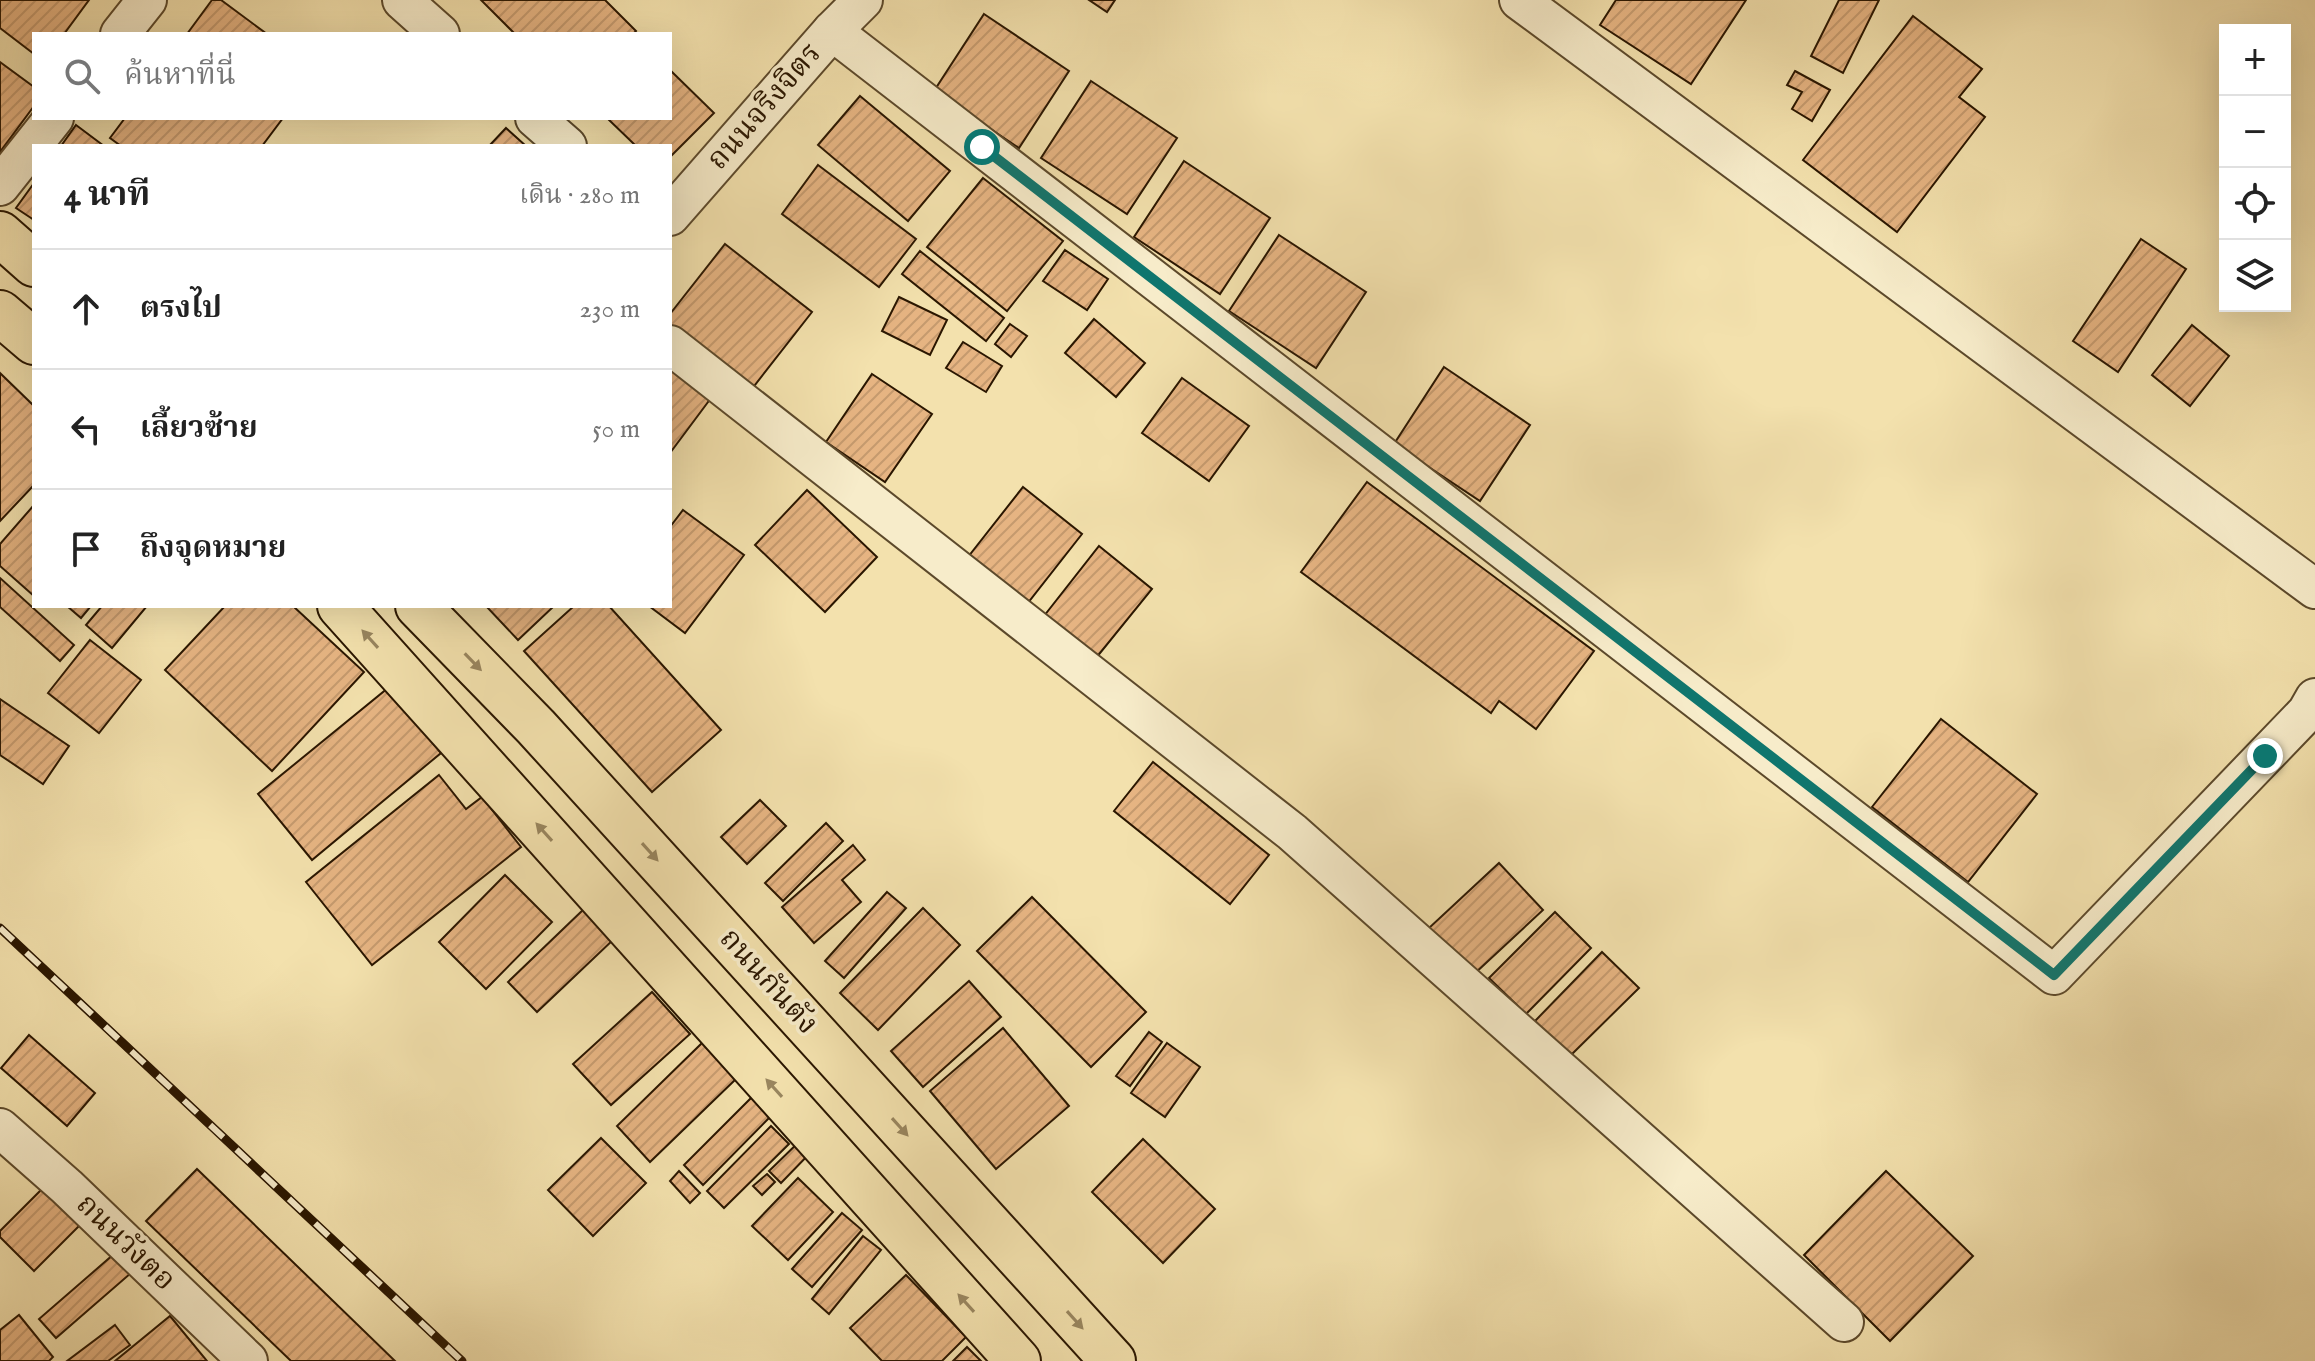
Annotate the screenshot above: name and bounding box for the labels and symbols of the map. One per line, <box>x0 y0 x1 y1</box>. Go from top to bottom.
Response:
street label: ถนนจริงจิตร <box>699 36 831 178</box>
route start <box>964 129 1000 165</box>
one-way arrow <box>361 629 379 649</box>
one-way arrow <box>463 652 482 671</box>
route end <box>2247 738 2283 774</box>
one-way arrow <box>535 823 553 842</box>
one-way arrow <box>641 842 659 862</box>
street label: ถนนกันตัง <box>710 921 826 1043</box>
one-way arrow <box>765 1079 783 1098</box>
one-way arrow <box>891 1118 909 1137</box>
street label: ถนนวังตอ <box>67 1186 183 1300</box>
one-way arrow <box>957 1293 975 1312</box>
one-way arrow <box>1066 1310 1084 1329</box>

